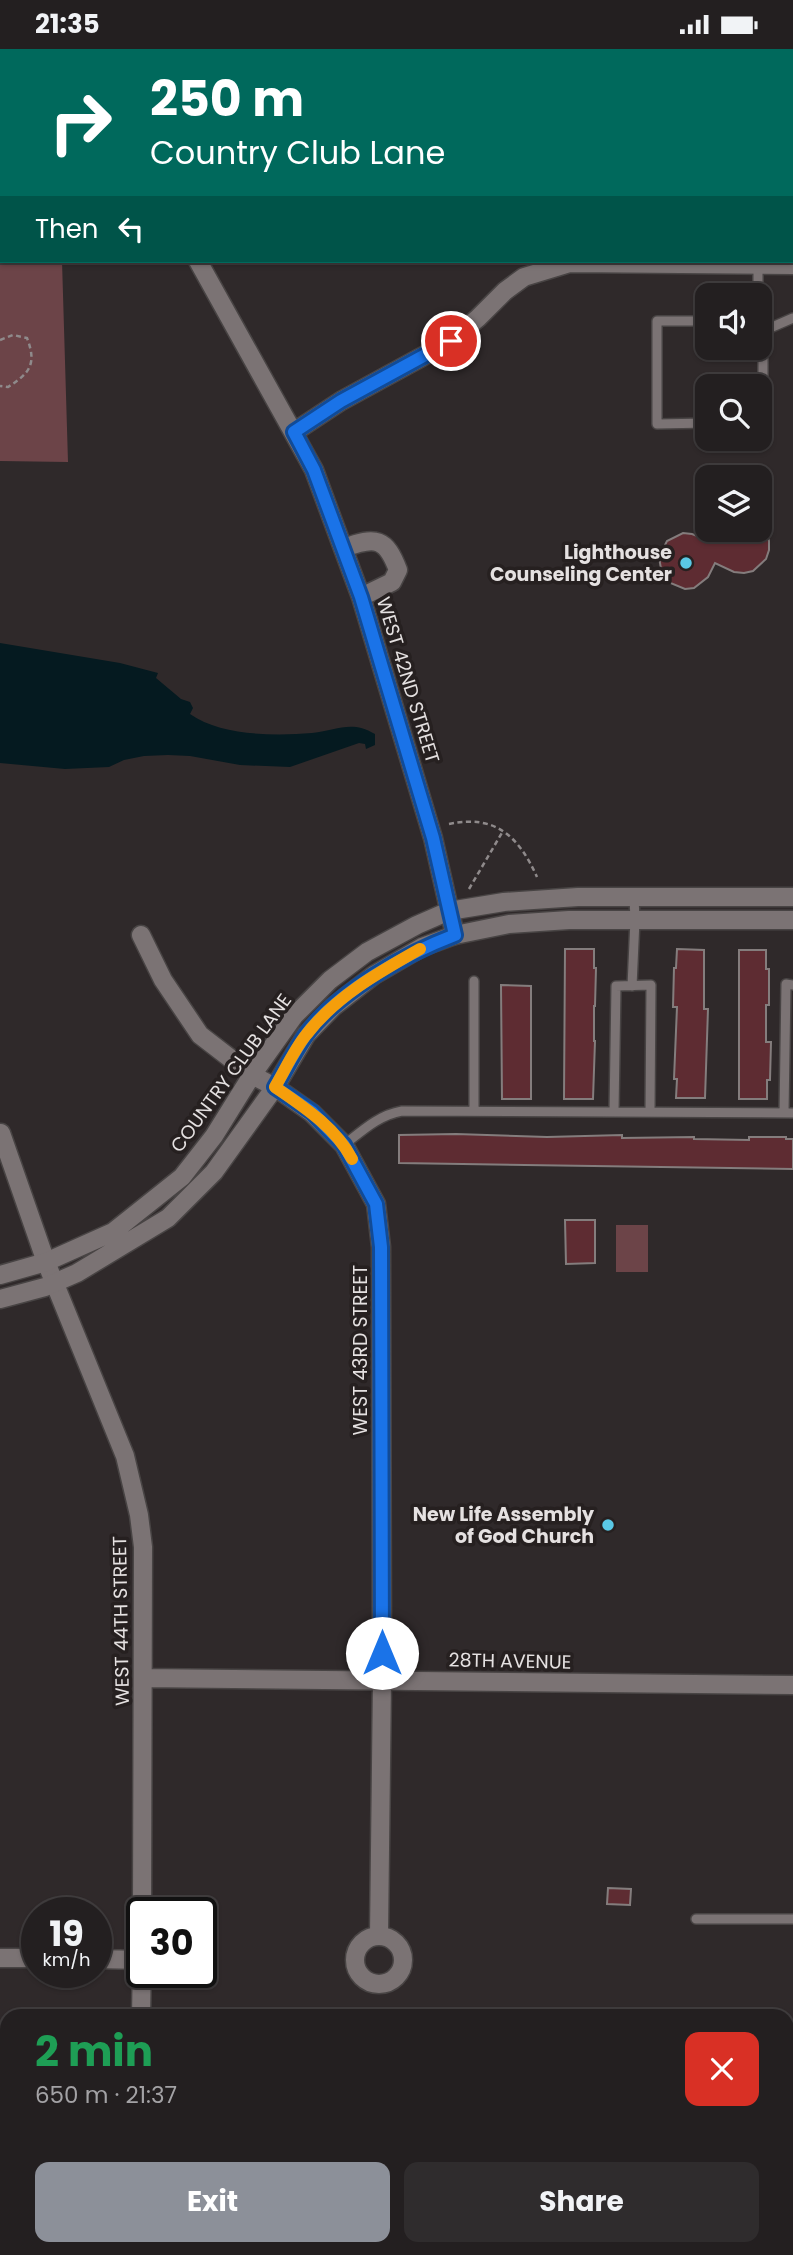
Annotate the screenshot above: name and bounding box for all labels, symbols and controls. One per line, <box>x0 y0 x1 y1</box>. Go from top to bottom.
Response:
text: 21:35 <box>35 6 100 42</box>
text: 250 m <box>150 65 304 133</box>
icon: right <box>35 77 126 168</box>
text: Country Club Lane <box>150 130 445 175</box>
icon: left <box>112 210 150 248</box>
text: Then <box>35 211 98 247</box>
map controls <box>695 283 772 542</box>
button: sound <box>695 283 772 360</box>
pin <box>421 311 481 371</box>
icon: arrive <box>432 322 470 360</box>
button: search <box>695 374 772 451</box>
button: layers <box>695 465 772 542</box>
place label: Lighthouse Counseling Center <box>490 539 672 588</box>
marker: Lighthouse Counseling Center <box>678 555 694 571</box>
street label: WEST 42ND STREET <box>370 594 446 766</box>
street label: COUNTRY CLUB LANE <box>164 988 298 1158</box>
street label: WEST 43RD STREET <box>347 1265 374 1435</box>
place label: New Life Assembly of God Church <box>413 1501 595 1550</box>
marker: New Life Assembly of God Church <box>600 1517 616 1533</box>
street label: WEST 44TH STREET <box>106 1536 136 1706</box>
position arrow <box>345 1616 419 1690</box>
street label: 28TH AVENUE <box>448 1646 572 1676</box>
speed limit sign: 30 <box>126 1897 217 1988</box>
text: 19 <box>49 1909 84 1958</box>
text: km/h <box>43 1947 90 1972</box>
text: 2 min <box>35 2022 153 2081</box>
button: close <box>685 2032 759 2106</box>
text: 650 m · 21:37 <box>35 2079 177 2111</box>
button: Exit <box>35 2162 390 2242</box>
button: Share <box>404 2162 759 2242</box>

